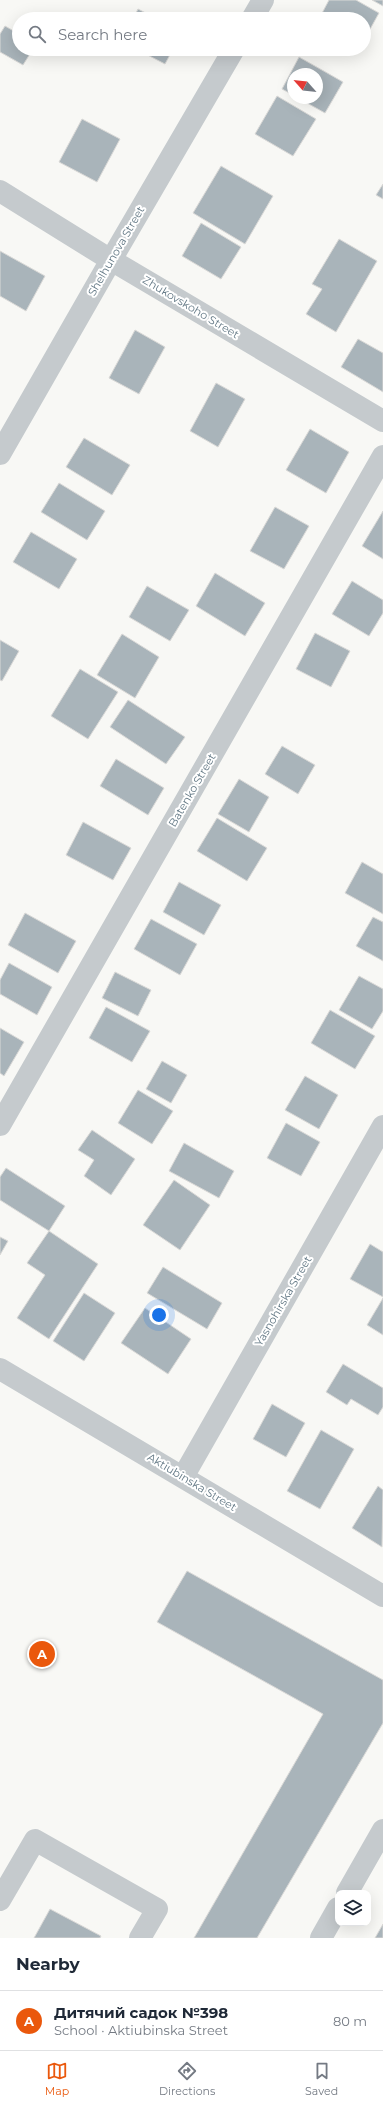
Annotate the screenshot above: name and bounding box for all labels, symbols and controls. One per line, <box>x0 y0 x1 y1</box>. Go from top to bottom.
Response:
search box <box>12 12 371 56</box>
icon: search <box>26 23 48 45</box>
text: Search here <box>58 25 147 44</box>
north arrow <box>287 68 323 104</box>
street label: Shelhunova Street <box>85 203 148 298</box>
street label: Zhukovskoho Street <box>140 273 242 342</box>
street label: Batenko Street <box>165 750 219 829</box>
street label: Yasnohirska Street <box>252 1253 315 1349</box>
your location <box>149 1305 169 1325</box>
street label: Aktiubinska Street <box>145 1450 240 1514</box>
pin: A <box>29 1639 55 1669</box>
map controls <box>335 1890 371 1926</box>
button: layers <box>335 1890 371 1926</box>
text: Nearby <box>16 1954 80 1974</box>
text: Дитячий садок №398 <box>54 2003 228 2022</box>
text: A <box>24 2013 34 2029</box>
text: 80 m <box>333 2013 367 2029</box>
text: School · Aktiubinska Street <box>54 2022 228 2038</box>
tab: Map <box>45 2060 69 2098</box>
tab: Directions <box>159 2060 215 2098</box>
tab: Saved <box>305 2060 338 2098</box>

